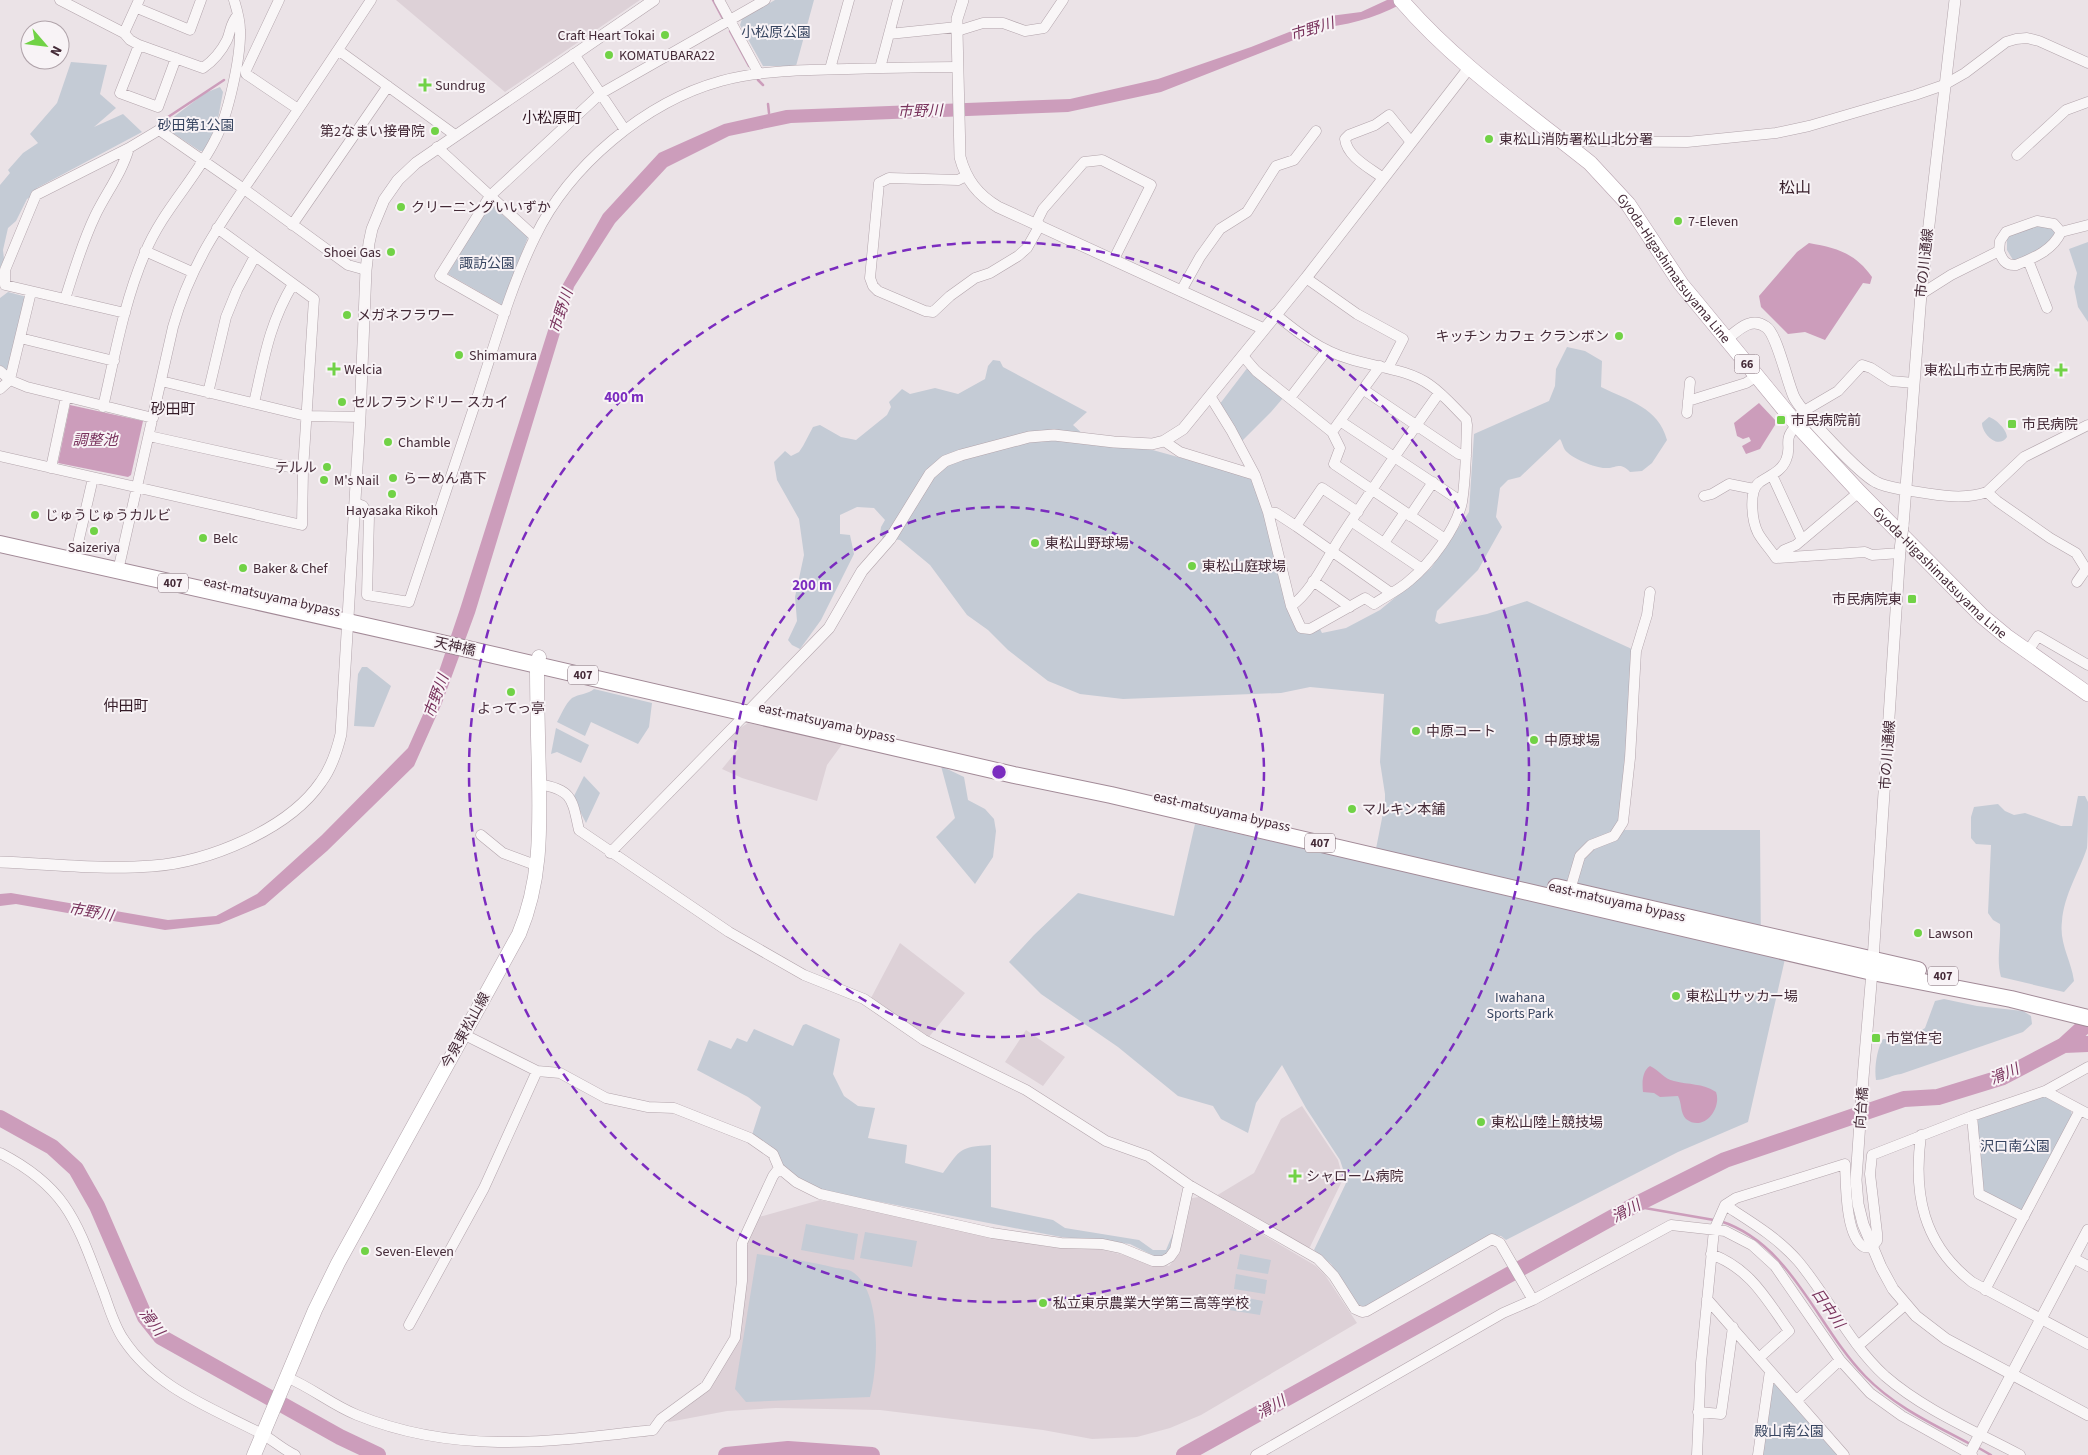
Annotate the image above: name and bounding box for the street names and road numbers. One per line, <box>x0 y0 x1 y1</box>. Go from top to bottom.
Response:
street label: Gyoda-Higashimatsuyama Line <box>1612 189 1735 348</box>
street label: 市の川通線 <box>1911 227 1939 299</box>
road number: 66 <box>1734 354 1760 374</box>
street label: Gyoda-Higashimatsuyama Line <box>1868 502 2011 644</box>
street label: east-matsuyama bypass <box>201 571 342 622</box>
road number: 407 <box>158 574 188 592</box>
street label: 天神橋 <box>432 633 477 661</box>
road number: 407 <box>568 666 598 684</box>
street label: east-matsuyama bypass <box>756 697 897 748</box>
street label: 市の川通線 <box>1876 719 1900 791</box>
street label: east-matsuyama bypass <box>1151 786 1292 837</box>
road number: 407 <box>1305 834 1335 852</box>
street label: east-matsuyama bypass <box>1546 876 1687 927</box>
road number: 407 <box>1928 966 1958 986</box>
street label: 今泉東松山線 <box>437 989 495 1072</box>
street label: 向台橋 <box>1851 1086 1873 1130</box>

